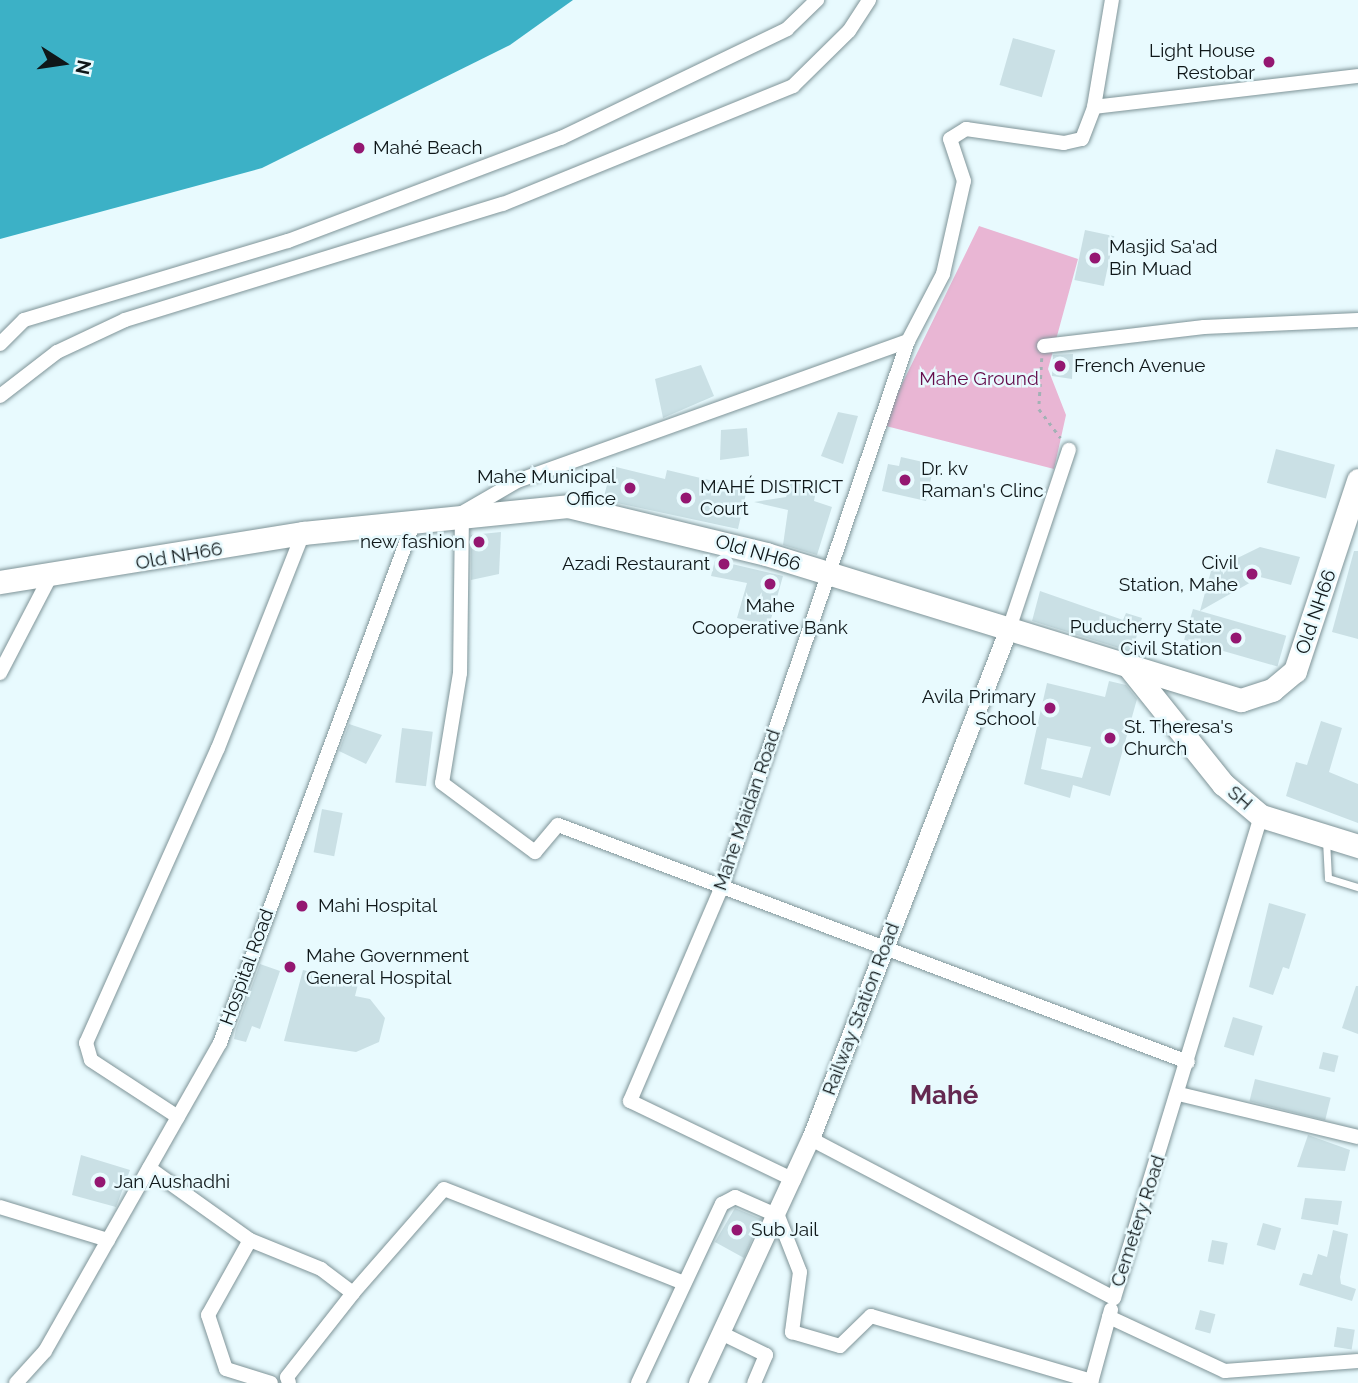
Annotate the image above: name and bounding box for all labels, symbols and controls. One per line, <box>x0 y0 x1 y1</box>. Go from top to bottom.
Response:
north arrow <box>28 28 98 98</box>
place label: Light House Restobar <box>1149 40 1255 84</box>
marker: Light House Restobar <box>1261 54 1277 70</box>
text: N <box>71 58 96 77</box>
place label: Mahé Beach <box>373 137 483 159</box>
marker: Mahé Beach <box>351 140 367 156</box>
place label: Masjid Sa'ad Bin Muad <box>1109 236 1218 280</box>
marker: Masjid Sa'ad Bin Muad <box>1087 250 1103 266</box>
place label: French Avenue <box>1074 355 1206 377</box>
marker: French Avenue <box>1052 358 1068 374</box>
park label: Mahe Ground <box>919 368 1039 390</box>
place label: Dr. kv Raman's Clinc <box>921 458 1044 502</box>
place label: Mahe Municipal Office <box>477 466 616 510</box>
marker: Dr. kv Raman's Clinc <box>895 470 915 490</box>
place label: MAHÉ DISTRICT Court <box>700 476 843 520</box>
marker: Mahe Municipal Office <box>622 480 638 496</box>
marker: MAHÉ DISTRICT Court <box>678 490 694 506</box>
street label: Old NH66 <box>713 530 803 576</box>
place label: new fashion <box>359 531 465 553</box>
marker: new fashion <box>471 534 487 550</box>
street label: Old NH66 <box>134 537 224 575</box>
place label: Civil Station, Mahe <box>1119 552 1238 596</box>
place label: Azadi Restaurant <box>562 553 710 575</box>
marker: Azadi Restaurant <box>716 556 732 572</box>
marker: Civil Station, Mahe <box>1244 566 1260 582</box>
street label: Old NH66 <box>1291 567 1341 657</box>
marker: Mahe Cooperative Bank <box>762 576 778 592</box>
place label: Mahe Cooperative Bank <box>692 595 848 639</box>
place label: Puducherry State Civil Station <box>1069 616 1222 660</box>
marker: Puducherry State Civil Station <box>1228 630 1244 646</box>
place label: Avila Primary School <box>922 686 1036 730</box>
marker: Avila Primary School <box>1042 700 1058 716</box>
place label: St. Theresa's Church <box>1124 716 1234 760</box>
street label: Mahe Maidan Road <box>709 727 785 893</box>
marker: St. Theresa's Church <box>1102 730 1118 746</box>
street label: SH <box>1223 781 1257 815</box>
place label: Mahi Hospital <box>318 895 437 917</box>
marker: Mahi Hospital <box>292 896 312 916</box>
street label: Hospital Road <box>215 906 279 1028</box>
street label: Railway Station Road <box>818 919 904 1099</box>
place label: Mahe Government General Hospital <box>306 945 469 989</box>
marker: Mahe Government General Hospital <box>280 957 300 977</box>
district label: Mahé <box>910 1080 978 1112</box>
street label: Cemetery Road <box>1106 1152 1170 1290</box>
place label: Jan Aushadhi <box>114 1171 231 1193</box>
marker: Jan Aushadhi <box>92 1174 108 1190</box>
place label: Sub Jail <box>751 1219 819 1241</box>
marker: Sub Jail <box>729 1222 745 1238</box>

